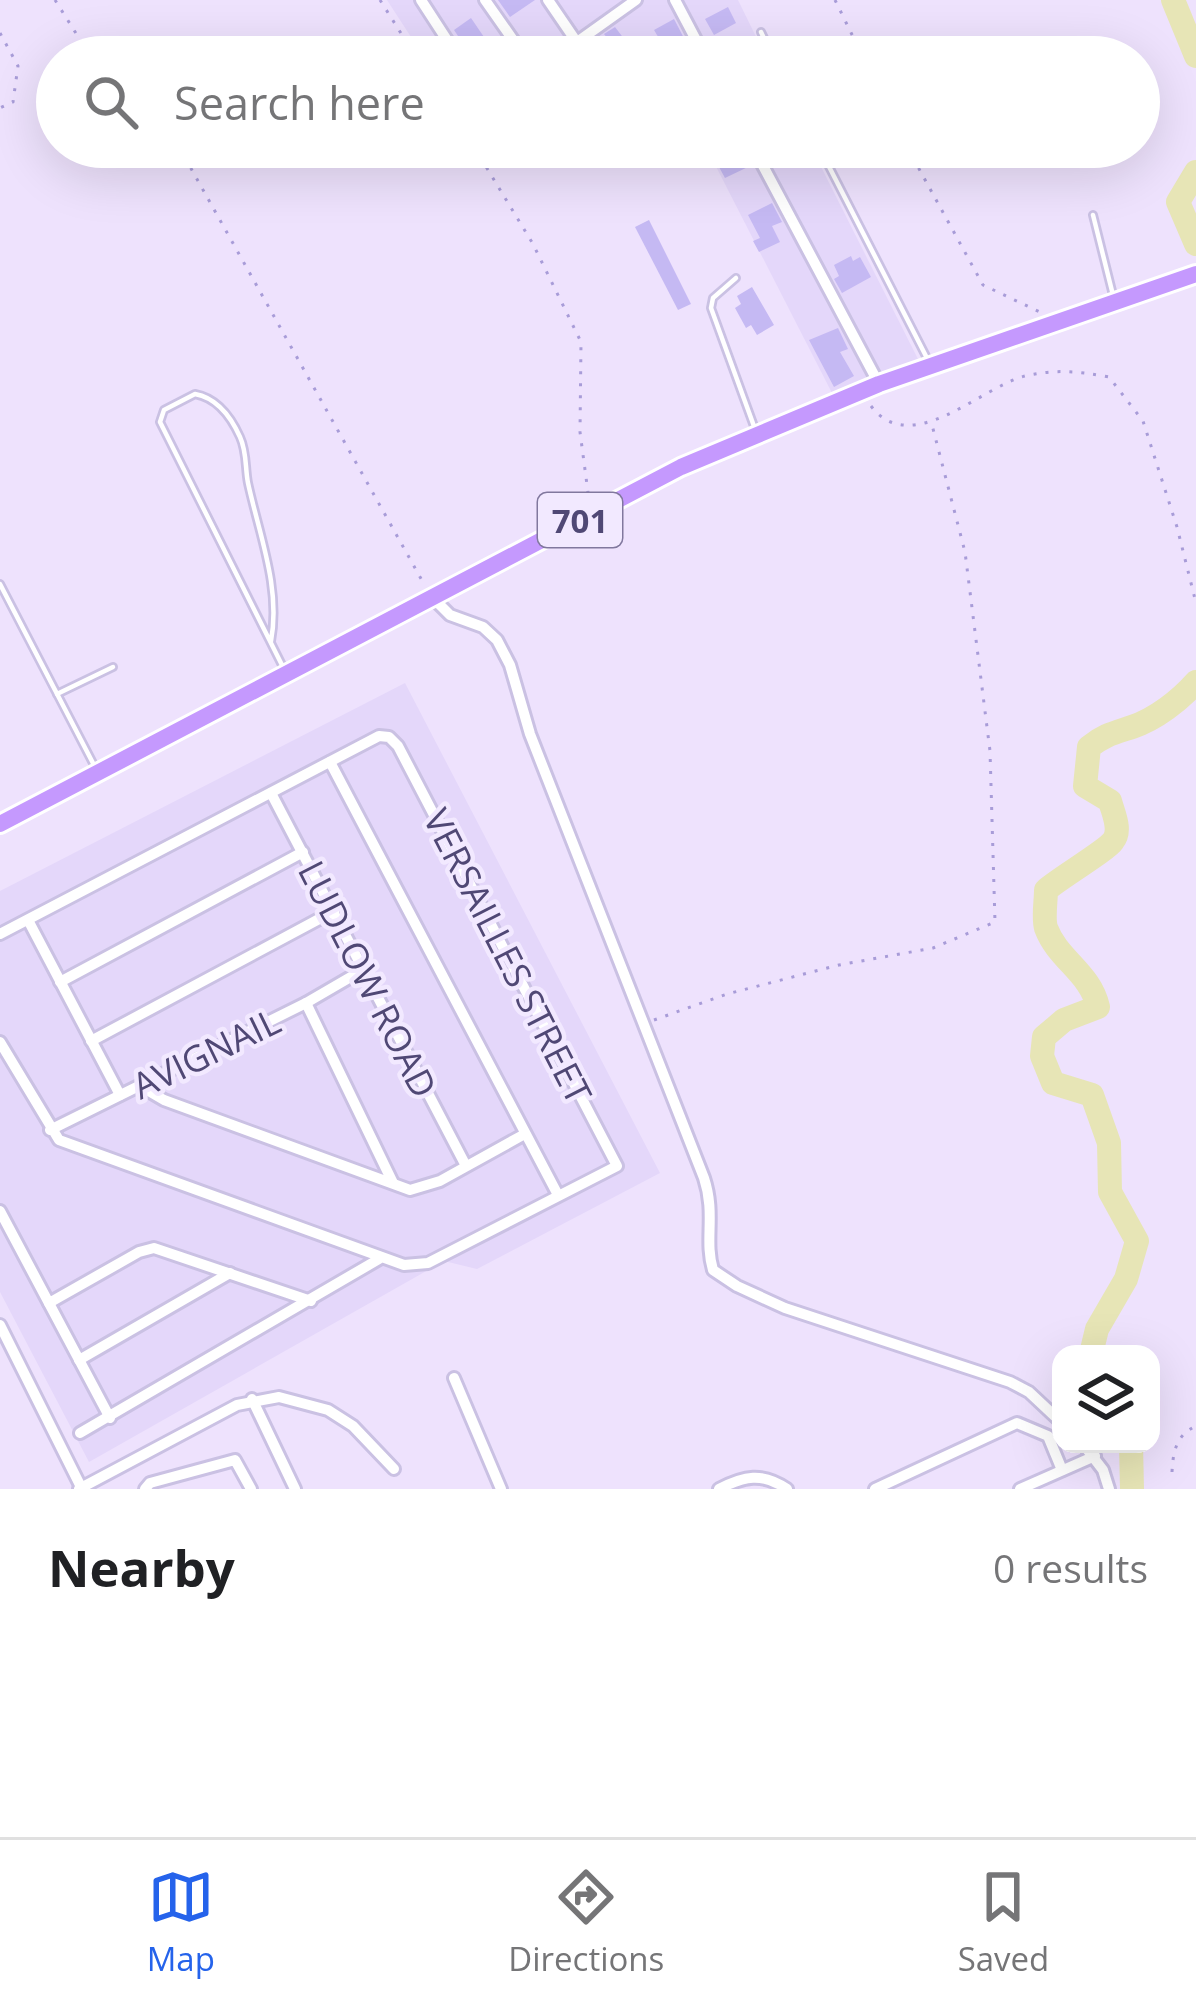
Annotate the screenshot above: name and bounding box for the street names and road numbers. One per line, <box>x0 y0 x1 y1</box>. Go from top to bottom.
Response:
road number: 701 <box>538 493 622 547</box>
street label: VERSAILLES STREET <box>412 800 604 1112</box>
street label: LUDLOW ROAD <box>287 852 449 1106</box>
street label: AVIGNAIL <box>124 996 288 1110</box>

